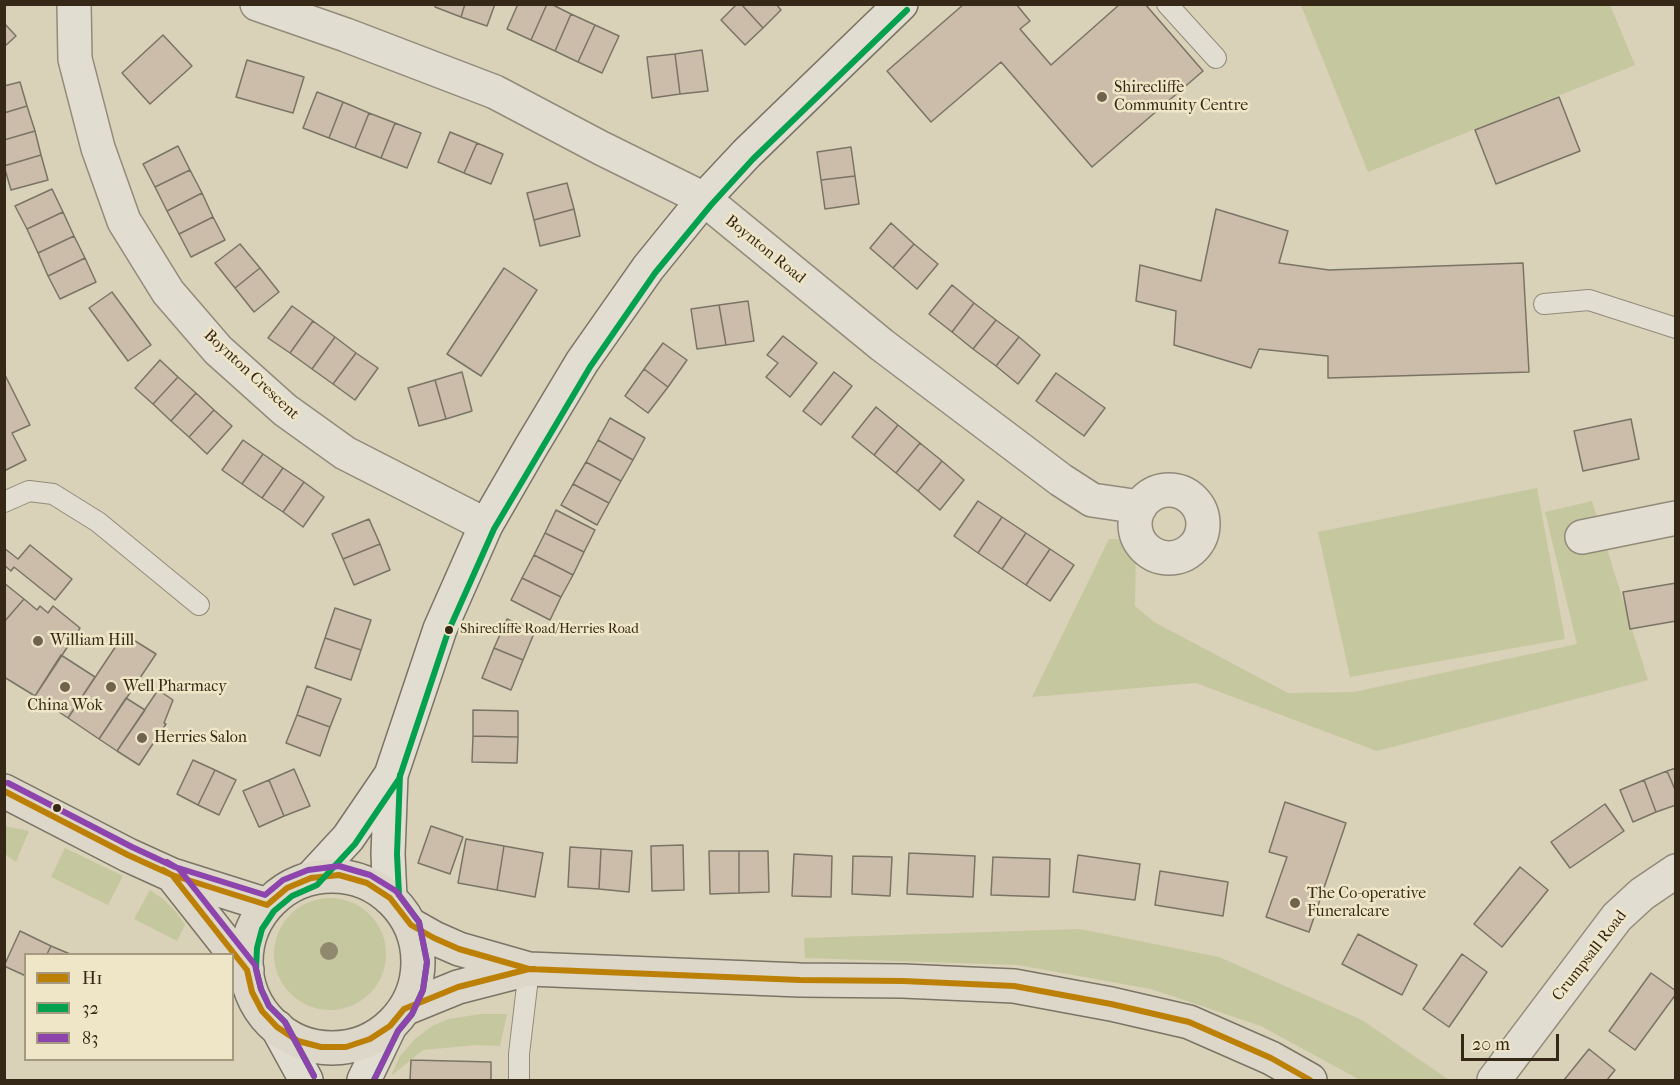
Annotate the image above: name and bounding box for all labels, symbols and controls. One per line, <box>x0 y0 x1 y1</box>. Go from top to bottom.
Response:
place label: Shirecliffe Community Centre <box>1114 78 1248 116</box>
marker: Shirecliffe Community Centre <box>1095 90 1109 104</box>
street label: Boynton Road <box>721 212 809 288</box>
street label: Boynton Crescent <box>199 326 303 424</box>
place label: Shirecliffe Road/Herries Road <box>460 622 639 638</box>
marker: Shirecliffe Road/Herries Road <box>443 624 455 636</box>
place label: William Hill <box>50 631 134 651</box>
marker: William Hill <box>31 634 45 648</box>
place label: Well Pharmacy <box>123 677 227 697</box>
marker: China Wok <box>58 680 72 694</box>
marker: Well Pharmacy <box>104 680 118 694</box>
place label: China Wok <box>27 696 103 716</box>
place label: Herries Salon <box>154 728 247 748</box>
marker: Herries Salon <box>135 731 149 745</box>
unlabelled marker <box>51 802 63 814</box>
place label: The Co-operative Funeralcare <box>1307 884 1426 922</box>
marker: The Co-operative Funeralcare <box>1288 896 1302 910</box>
street label: Crumpsall Road <box>1549 907 1631 1005</box>
legend <box>24 953 234 1061</box>
text: H1 <box>82 968 103 989</box>
text: 32 <box>82 998 99 1019</box>
scale bar <box>1464 1022 1562 1060</box>
text: 83 <box>82 1028 98 1049</box>
text: 20 m <box>1472 1034 1510 1055</box>

